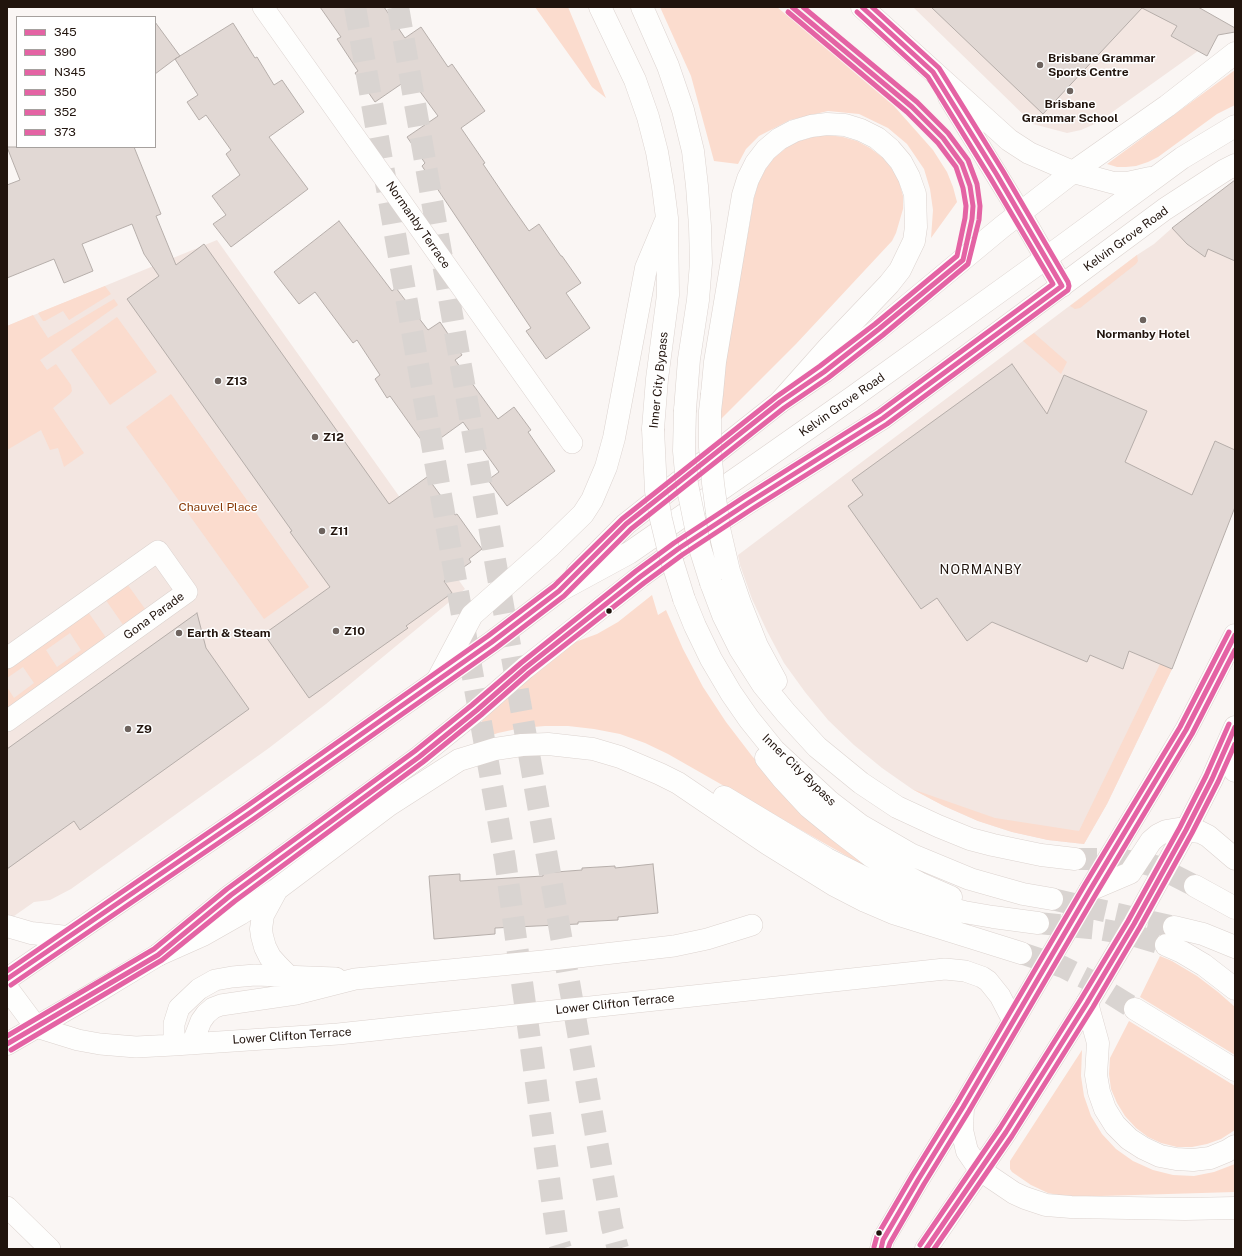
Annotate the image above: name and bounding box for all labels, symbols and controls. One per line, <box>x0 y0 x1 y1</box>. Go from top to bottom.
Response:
legend <box>16 16 156 148</box>
text: 345 <box>54 25 77 39</box>
text: 390 <box>54 45 76 59</box>
place label: Brisbane Grammar Sports Centre <box>1048 51 1155 79</box>
marker: Brisbane Grammar Sports Centre <box>1035 60 1045 70</box>
text: N345 <box>54 65 86 79</box>
text: 350 <box>54 85 77 99</box>
marker: Brisbane Grammar School <box>1065 86 1075 96</box>
place label: Brisbane Grammar School <box>1022 97 1118 125</box>
text: 352 <box>54 105 76 119</box>
text: 373 <box>54 125 76 139</box>
street label: Normanby Terrace <box>383 179 453 271</box>
street label: Kelvin Grove Road <box>1081 203 1171 275</box>
marker: Normanby Hotel <box>1138 315 1148 325</box>
place label: Normanby Hotel <box>1096 327 1190 341</box>
street label: Inner City Bypass <box>647 331 671 429</box>
street label: Kelvin Grove Road <box>796 370 888 440</box>
place label: Z13 <box>226 374 247 388</box>
marker: Z13 <box>213 376 223 386</box>
place label: Z12 <box>323 430 344 444</box>
marker: Z12 <box>310 432 320 442</box>
park label: Chauvel Place <box>178 500 258 514</box>
place label: Z11 <box>330 524 348 538</box>
marker: Z11 <box>317 526 327 536</box>
district label: NORMANBY <box>940 562 1022 578</box>
street label: Gona Parade <box>121 589 187 643</box>
unlabelled marker <box>604 606 614 616</box>
place label: Z10 <box>344 624 365 638</box>
place label: Earth & Steam <box>187 626 271 640</box>
marker: Z10 <box>331 626 341 636</box>
marker: Earth & Steam <box>174 628 184 638</box>
place label: Z9 <box>136 722 152 736</box>
marker: Z9 <box>123 724 133 734</box>
street label: Inner City Bypass <box>759 731 839 809</box>
street label: Lower Clifton Terrace <box>555 991 675 1017</box>
street label: Lower Clifton Terrace <box>232 1025 352 1047</box>
unlabelled marker <box>874 1228 884 1238</box>

